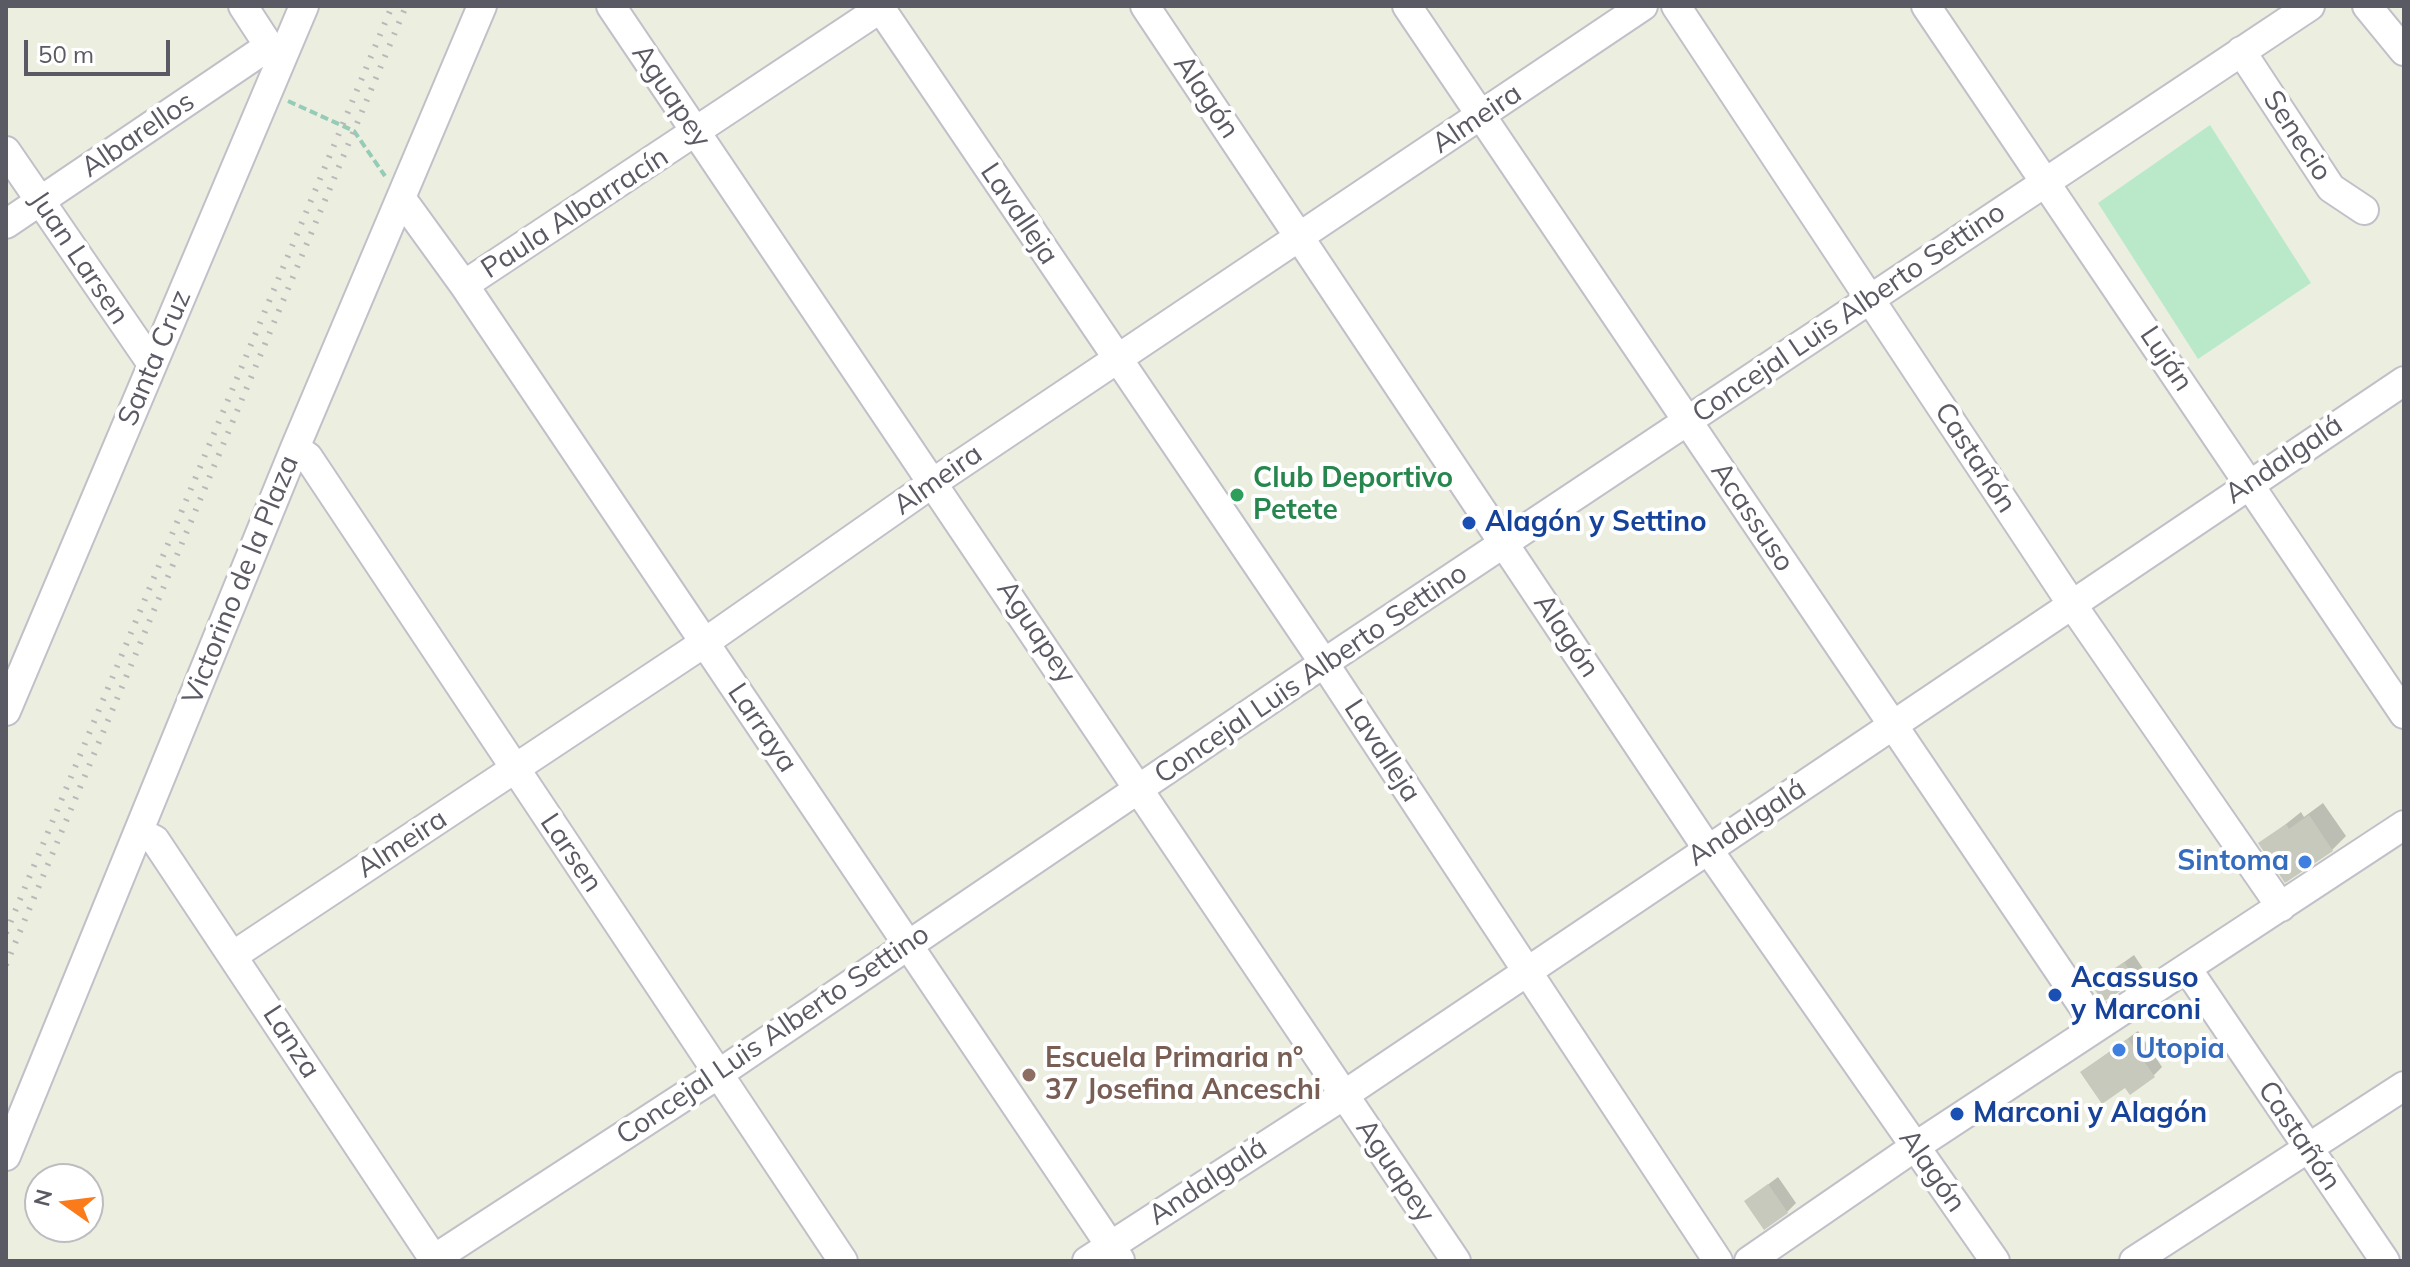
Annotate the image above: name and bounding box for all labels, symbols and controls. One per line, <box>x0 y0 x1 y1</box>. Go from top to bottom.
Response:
scale bar <box>28 24 174 74</box>
street label: Aguapey <box>624 38 718 154</box>
text: 50 m <box>38 39 94 69</box>
street label: Alagón <box>1166 49 1246 145</box>
street label: Almeira <box>1426 77 1528 161</box>
street label: Albarellos <box>75 85 201 185</box>
street label: Senecio <box>2255 85 2339 187</box>
street label: Paula Albarracín <box>475 140 675 286</box>
street label: Lavalleja <box>973 157 1065 271</box>
street label: Juan Larsen <box>22 185 136 331</box>
street label: Concejal Luis Alberto Settino <box>1686 196 2012 430</box>
street label: Santa Cruz <box>111 285 199 431</box>
street label: Luján <box>2132 320 2200 398</box>
street label: Castañón <box>1927 397 2023 519</box>
street label: Andalgalá <box>2219 408 2349 512</box>
street label: Almeira <box>887 437 989 523</box>
street label: Victorino de la Plaza <box>176 451 306 709</box>
street label: Acassuso <box>1703 456 1801 578</box>
place label: Club Deportivo Petete <box>1253 462 1453 528</box>
marker: Club Deportivo Petete <box>1228 486 1246 504</box>
place label: Alagón y Settino <box>1485 506 1707 540</box>
marker: Alagón y Settino <box>1460 514 1478 532</box>
street label: Concejal Luis Alberto Settino <box>1148 557 1474 791</box>
street label: Aguapey <box>989 574 1083 690</box>
street label: Alagón <box>1526 588 1606 684</box>
street label: Larraya <box>720 677 804 779</box>
street label: Lavalleja <box>1337 693 1427 809</box>
street label: Andalgalá <box>1681 772 1813 874</box>
street label: Almeira <box>351 803 453 885</box>
street label: Larsen <box>533 807 609 899</box>
place label: Sintoma <box>2177 845 2289 879</box>
marker: Sintoma <box>2296 853 2314 871</box>
street label: Concejal Luis Alberto Settino <box>610 918 936 1152</box>
place label: Acassuso y Marconi <box>2071 962 2201 1028</box>
marker: Acassuso y Marconi <box>2046 986 2064 1004</box>
street label: Lanza <box>255 999 327 1085</box>
place label: Utopia <box>2135 1033 2225 1067</box>
marker: Utopia <box>2110 1041 2128 1059</box>
place label: Escuela Primaria n° 37 Josefina Anceschi <box>1045 1042 1321 1108</box>
marker: Escuela Primaria n° 37 Josefina Anceschi <box>1020 1066 1038 1084</box>
street label: Castañón <box>2250 1075 2348 1197</box>
place label: Marconi y Alagón <box>1973 1097 2207 1131</box>
marker: Marconi y Alagón <box>1948 1105 1966 1123</box>
street label: Aguapey <box>1348 1113 1442 1229</box>
street label: Alagón <box>1891 1123 1973 1219</box>
street label: Andalgalá <box>1142 1131 1274 1233</box>
north arrow <box>24 1163 104 1243</box>
text: N <box>27 1186 58 1209</box>

